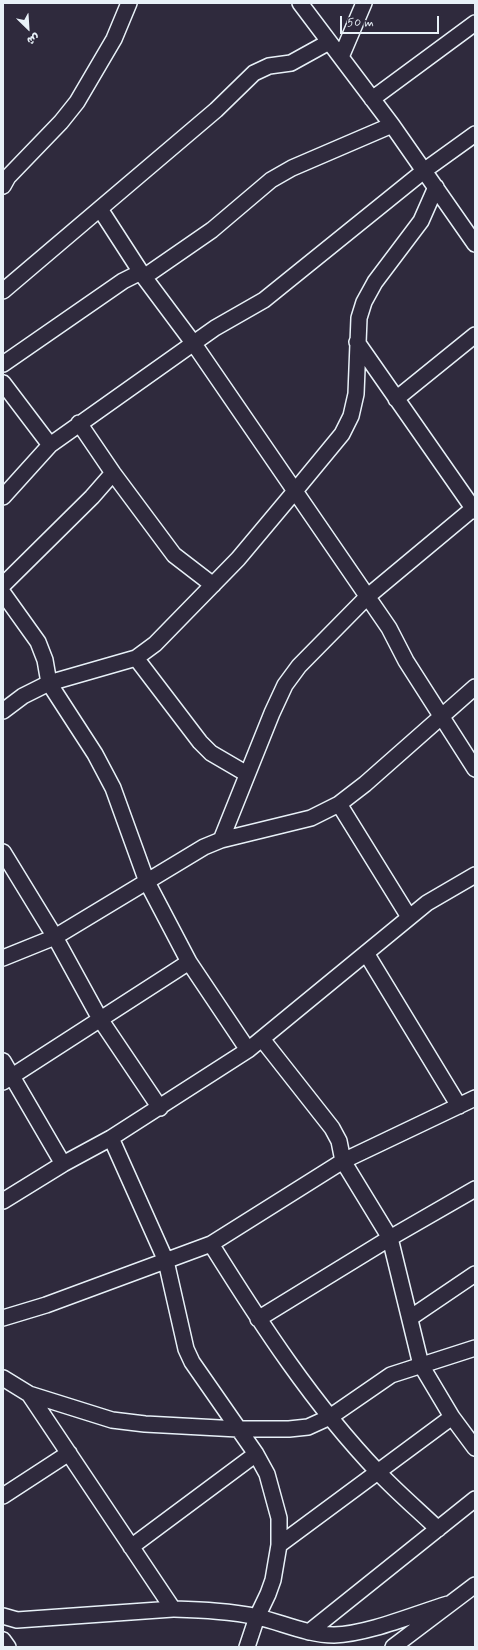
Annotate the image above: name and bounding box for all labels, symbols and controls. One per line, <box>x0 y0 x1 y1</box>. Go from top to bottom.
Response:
north arrow <box>8 8 48 48</box>
scale bar <box>342 8 441 34</box>
text: 50 m <box>347 15 374 31</box>
text: ش <box>25 30 42 48</box>

